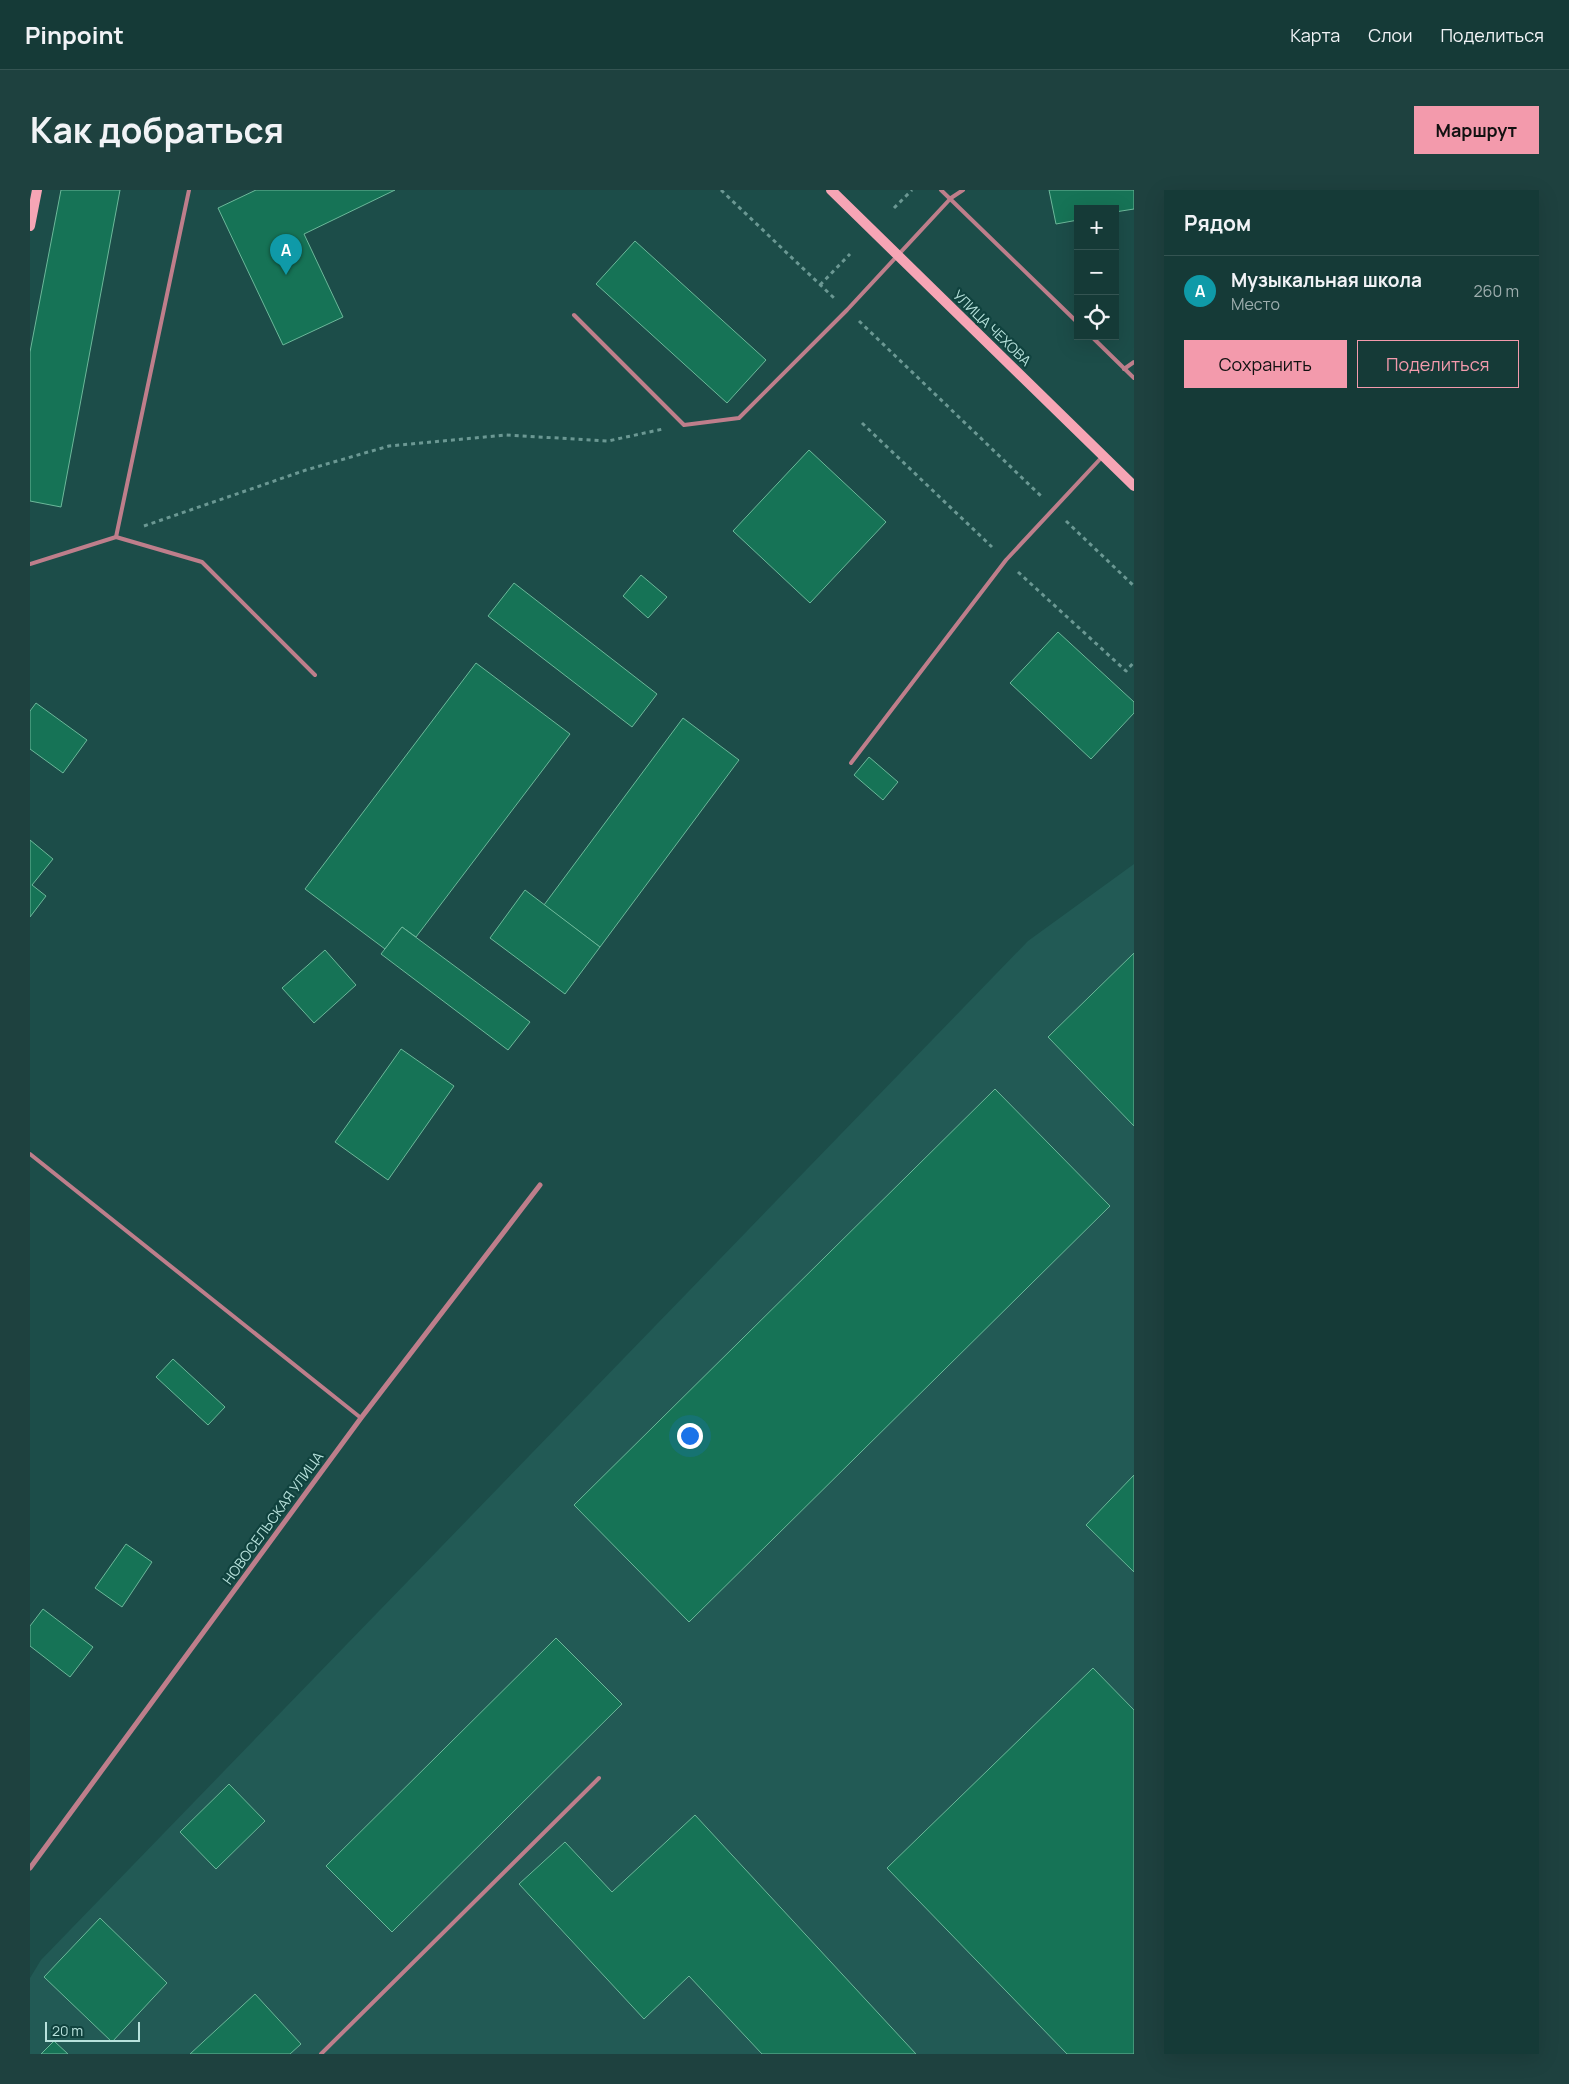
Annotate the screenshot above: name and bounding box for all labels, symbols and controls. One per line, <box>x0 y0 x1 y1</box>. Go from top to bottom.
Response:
text: Pinpoint <box>25 18 124 51</box>
text: Карта <box>1290 23 1340 47</box>
text: Слои <box>1368 23 1412 47</box>
text: Поделиться <box>1440 23 1544 47</box>
text: Как добраться <box>30 106 284 154</box>
button: Маршрут <box>1414 106 1539 154</box>
map controls <box>1074 205 1119 340</box>
button: + <box>1074 205 1119 250</box>
text: Рядом <box>1184 209 1251 237</box>
pin: A <box>270 234 302 275</box>
button: − <box>1074 250 1119 295</box>
text: Музыкальная школа <box>1231 267 1422 293</box>
text: A <box>1195 280 1205 302</box>
text: 260 m <box>1473 280 1519 302</box>
street label: УЛИЦА ЧЕХОВА <box>949 286 1036 370</box>
text: Место <box>1231 293 1280 315</box>
button: locate <box>1074 295 1119 340</box>
button: Сохранить <box>1184 340 1347 388</box>
button: Поделиться <box>1357 340 1519 388</box>
your location <box>677 1423 703 1449</box>
street label: НОВОСЕЛЬСКАЯ УЛИЦА <box>218 1447 327 1588</box>
scale bar <box>45 2019 140 2042</box>
text: 20 m <box>52 2021 83 2040</box>

